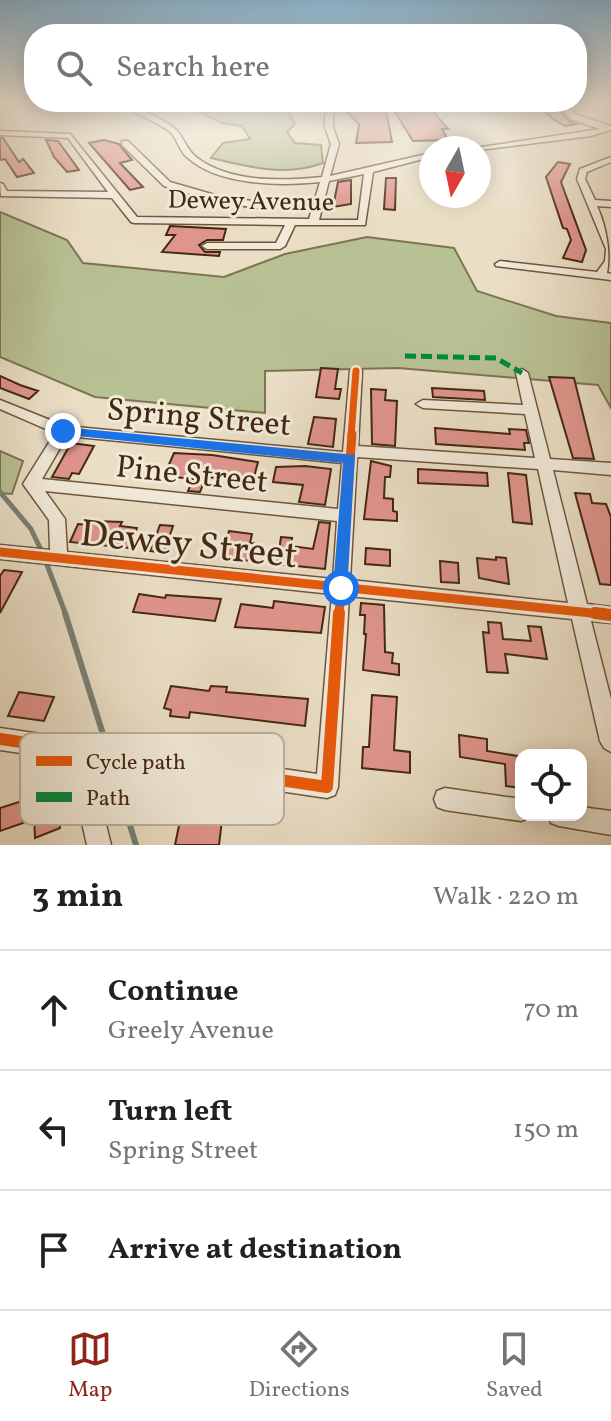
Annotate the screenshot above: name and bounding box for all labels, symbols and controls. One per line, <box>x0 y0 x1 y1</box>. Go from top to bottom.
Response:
search box <box>24 24 587 112</box>
icon: search <box>52 46 96 90</box>
text: Search here <box>116 47 270 89</box>
north arrow <box>419 136 491 208</box>
street label: Dewey Avenue <box>167 183 335 221</box>
street label: Spring Street <box>105 389 293 449</box>
route end <box>45 413 81 449</box>
street label: Pine Street <box>113 446 270 506</box>
street label: Dewey Street <box>77 509 300 584</box>
route start <box>323 570 359 606</box>
legend <box>20 733 284 825</box>
text: Cycle path <box>86 748 186 779</box>
map controls <box>515 749 587 821</box>
button: locate <box>515 749 587 821</box>
text: Path <box>86 784 130 815</box>
text: 3 min <box>32 874 123 921</box>
text: Walk · 220 m <box>433 879 579 915</box>
text: Continue <box>108 971 239 1013</box>
icon: ahead <box>32 988 76 1032</box>
text: 70 m <box>524 992 579 1028</box>
text: Greely Avenue <box>108 1013 274 1049</box>
text: Turn left <box>108 1091 232 1133</box>
icon: left <box>32 1108 76 1152</box>
text: 150 m <box>513 1112 579 1148</box>
text: Spring Street <box>108 1133 258 1169</box>
icon: arrive <box>32 1228 76 1272</box>
text: Arrive at destination <box>108 1229 402 1271</box>
tab: Map <box>68 1327 112 1406</box>
tab: Directions <box>249 1327 350 1406</box>
tab: Saved <box>486 1327 543 1406</box>

